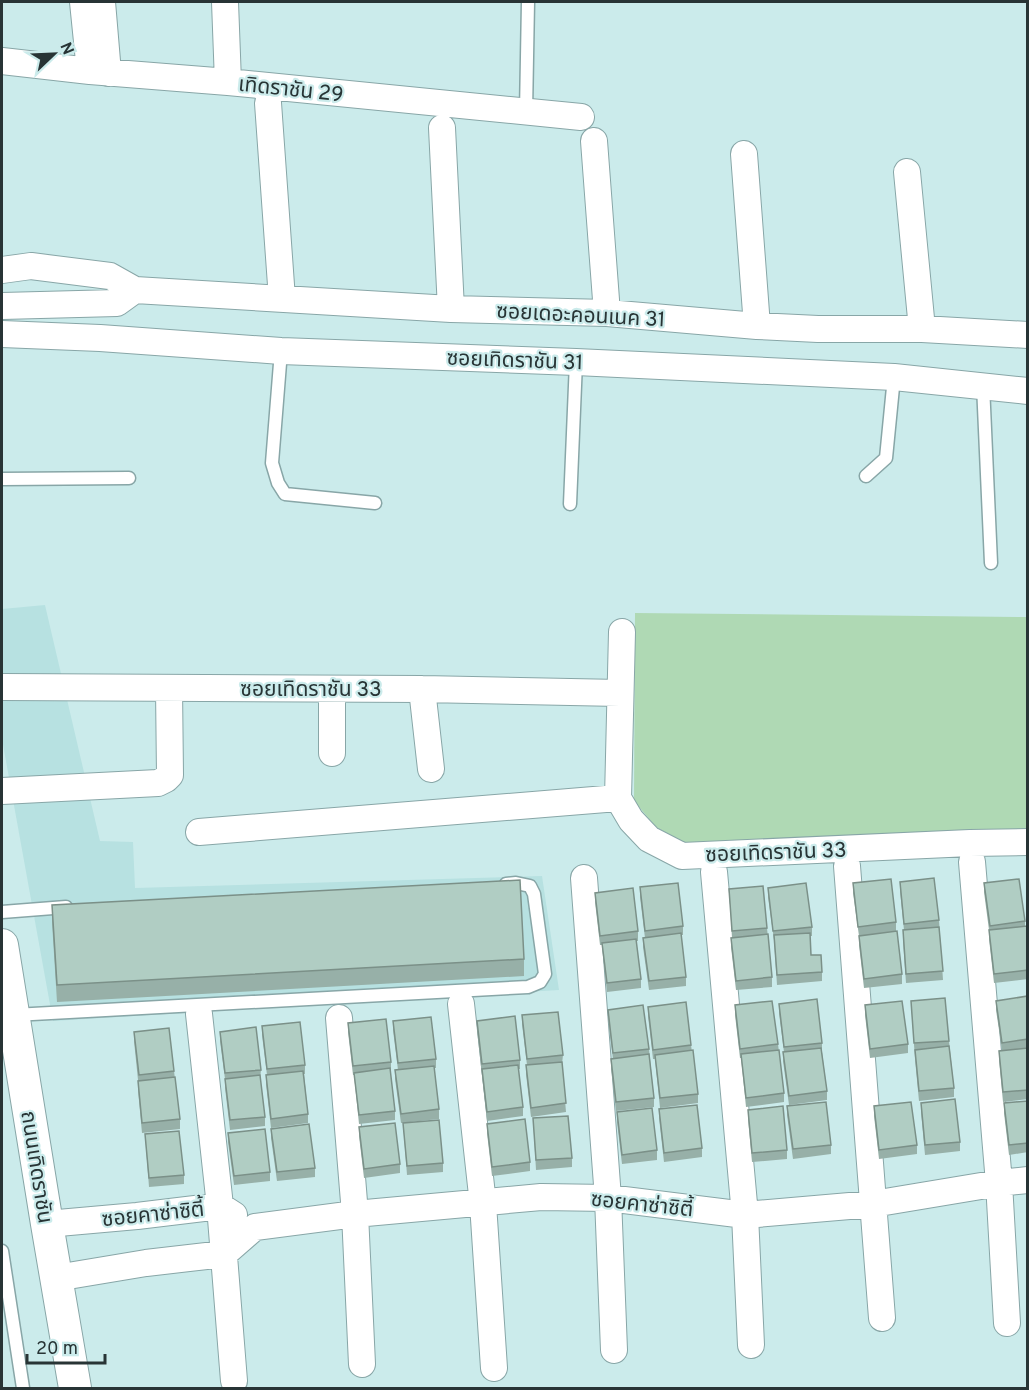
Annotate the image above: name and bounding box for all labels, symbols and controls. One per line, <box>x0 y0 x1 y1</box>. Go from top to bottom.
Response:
north arrow <box>24 24 84 84</box>
text: N <box>55 40 77 58</box>
street label: เทิดราชัน 29 <box>237 72 345 109</box>
street label: ซอยเดอะคอนเนค 31 <box>496 299 666 334</box>
street label: ซอยเทิดราชัน 31 <box>446 346 584 377</box>
street label: ซอยเทิดราชัน 33 <box>240 677 382 704</box>
street label: ซอยเทิดราชัน 33 <box>705 838 847 869</box>
street label: ถนนเทิดราชัน <box>13 1109 58 1225</box>
street label: ซอยคาซ่าซิตี้ <box>589 1184 695 1224</box>
street label: ซอยคาซ่าซิตี้ <box>100 1194 206 1234</box>
scale bar <box>27 1327 105 1365</box>
text: 20 m <box>36 1338 78 1361</box>

